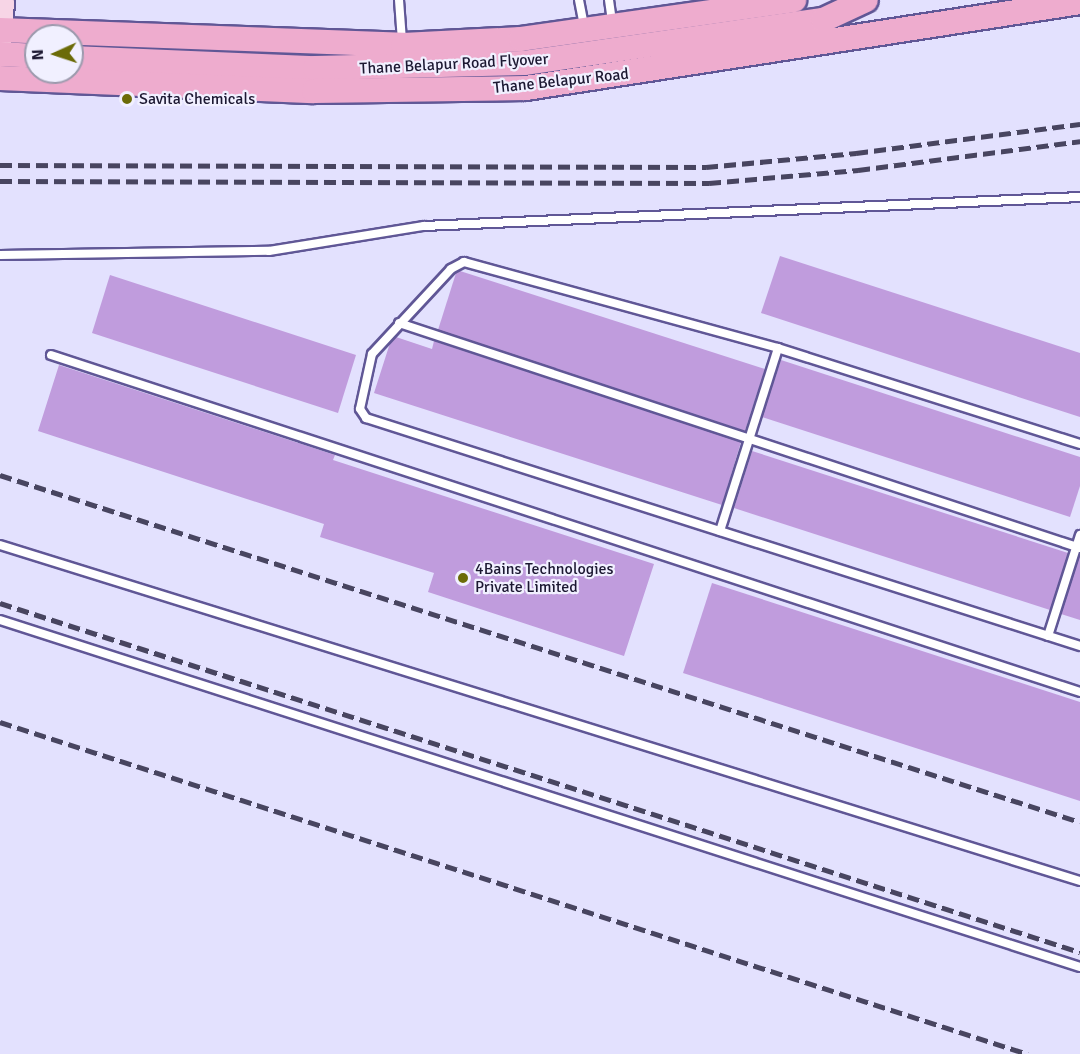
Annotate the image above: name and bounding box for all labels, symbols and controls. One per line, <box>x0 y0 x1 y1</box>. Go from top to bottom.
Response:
north arrow <box>24 24 84 84</box>
text: N <box>28 49 48 61</box>
street label: Thane Belapur Road Flyover <box>359 49 549 79</box>
street label: Thane Belapur Road <box>492 64 630 98</box>
place label: Savita Chemicals <box>139 89 255 109</box>
marker: Savita Chemicals <box>120 92 134 106</box>
place label: 4Bains Technologies Private Limited <box>475 559 613 597</box>
marker: 4Bains Technologies Private Limited <box>456 571 470 585</box>

